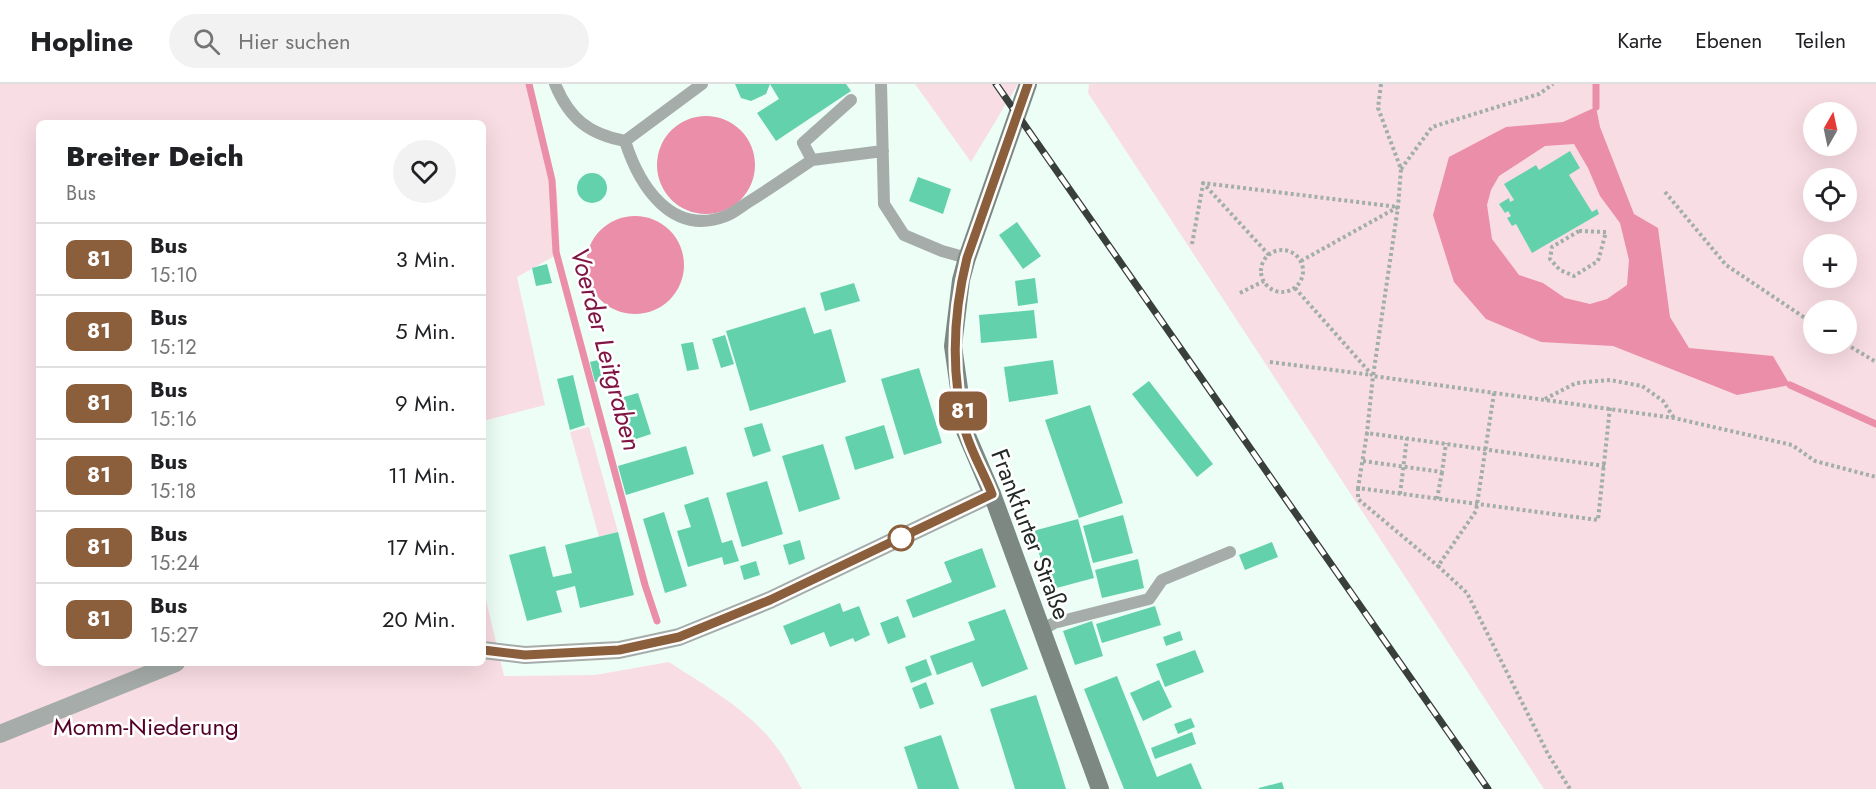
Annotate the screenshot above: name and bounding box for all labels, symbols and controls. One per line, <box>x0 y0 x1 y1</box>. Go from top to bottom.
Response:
search box <box>169 14 589 68</box>
text: Hopline <box>30 21 133 62</box>
icon: search <box>190 25 223 58</box>
text: Hier suchen <box>238 25 351 57</box>
text: Karte <box>1617 26 1662 56</box>
text: Ebenen <box>1695 26 1762 56</box>
text: Teilen <box>1795 26 1846 56</box>
north arrow <box>1803 102 1857 156</box>
map controls <box>1803 102 1857 354</box>
text: Breiter Deich <box>66 136 244 177</box>
button: heart <box>393 140 456 203</box>
button: locate <box>1803 168 1857 222</box>
text: Bus <box>66 179 96 208</box>
text: Bus <box>150 229 187 261</box>
button: + <box>1803 234 1857 288</box>
text: 3 Min. <box>396 243 456 275</box>
water label: Voerder Leitgraben <box>561 243 651 455</box>
text: 81 <box>87 244 111 274</box>
text: 15:10 <box>150 261 197 290</box>
button: − <box>1803 300 1857 354</box>
text: Bus <box>150 301 187 333</box>
text: 5 Min. <box>395 315 456 347</box>
text: 81 <box>87 316 111 346</box>
text: 15:12 <box>150 333 197 362</box>
text: Bus <box>150 373 187 405</box>
text: 9 Min. <box>395 387 456 419</box>
text: 81 <box>87 388 111 418</box>
line badge: 81 <box>936 392 990 430</box>
text: 81 <box>951 396 975 426</box>
text: 15:16 <box>150 405 197 434</box>
street label: Frankfurter Straße <box>982 444 1080 624</box>
text: Bus <box>150 445 187 477</box>
text: 11 Min. <box>388 459 456 491</box>
text: 81 <box>87 460 111 490</box>
text: 15:18 <box>150 477 196 506</box>
text: Bus <box>150 517 187 549</box>
unlabelled marker <box>888 525 914 551</box>
text: 17 Min. <box>386 531 456 563</box>
text: 81 <box>87 532 111 562</box>
text: 15:24 <box>150 549 199 578</box>
text: Bus <box>150 589 187 621</box>
text: 20 Min. <box>382 603 456 635</box>
text: 81 <box>87 604 111 634</box>
text: 15:27 <box>150 621 198 650</box>
park label: Momm-Niederung <box>53 709 239 744</box>

